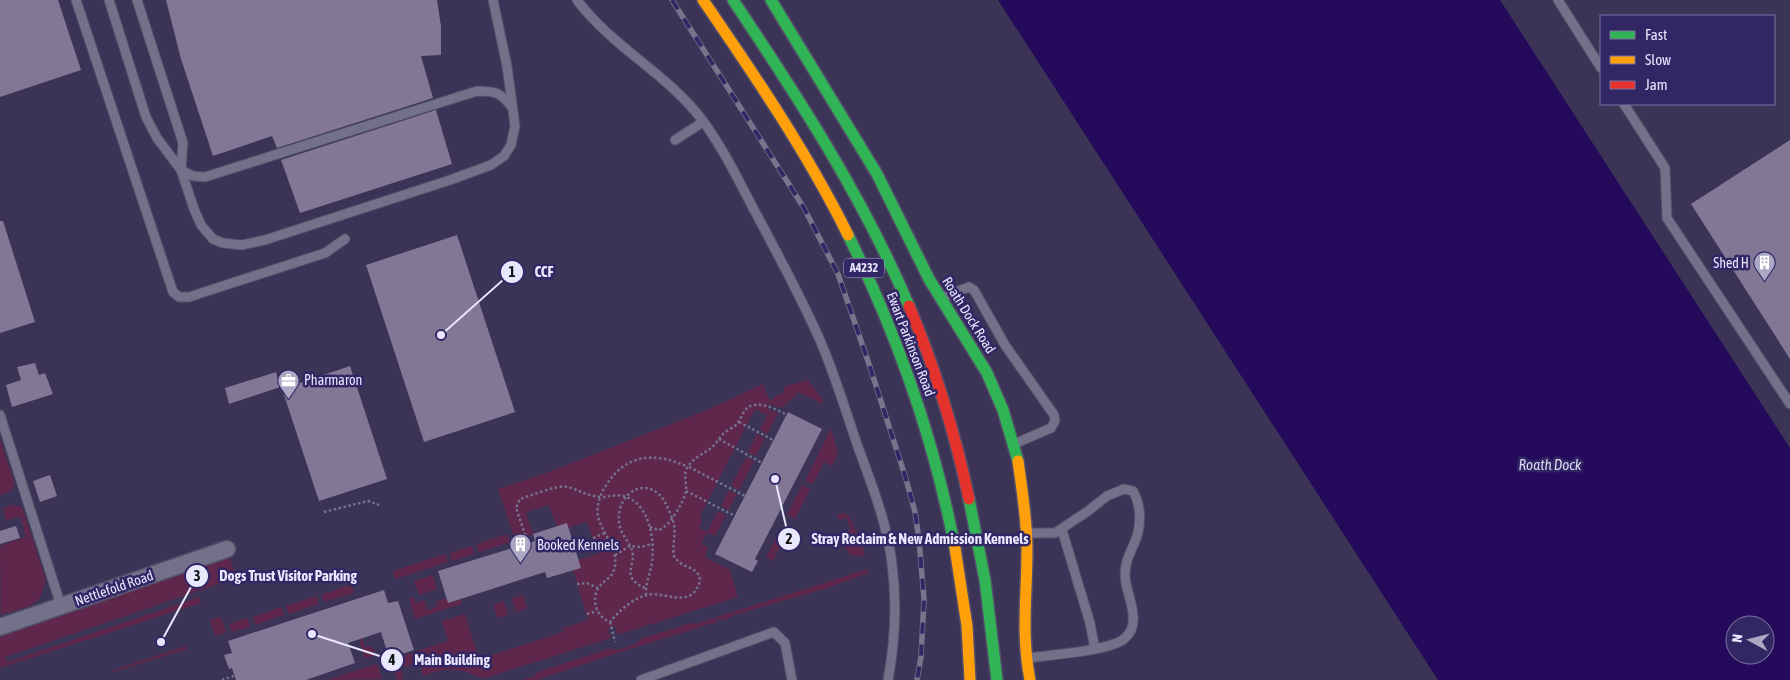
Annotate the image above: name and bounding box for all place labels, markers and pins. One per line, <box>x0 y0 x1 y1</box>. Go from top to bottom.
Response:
building icon: Shed H <box>1753 251 1777 282</box>
place label: Shed H <box>1713 255 1749 271</box>
callout: CCF <box>500 257 564 287</box>
office icon: Pharmaron <box>276 368 300 399</box>
place label: Pharmaron <box>304 372 362 388</box>
callout: Stray Reclaim & New Admission Kennels <box>776 524 1038 554</box>
building icon: Booked Kennels <box>509 533 533 564</box>
place label: Booked Kennels <box>537 537 619 553</box>
callout: Dogs Trust Visitor Parking <box>184 561 367 591</box>
callout: Main Building <box>379 645 500 675</box>

